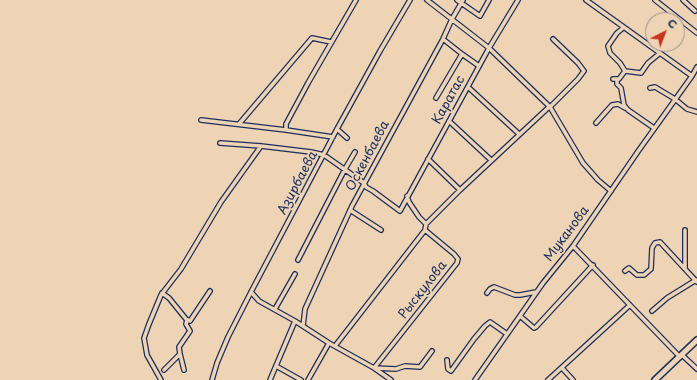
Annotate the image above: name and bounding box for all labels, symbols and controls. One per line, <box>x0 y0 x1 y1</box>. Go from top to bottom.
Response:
north arrow <box>645 12 685 52</box>
text: С <box>664 14 681 33</box>
street label: Каратас <box>429 73 469 127</box>
street label: Оскенбаева <box>343 118 393 194</box>
street label: Азирбаева <box>275 148 321 218</box>
street label: Муканова <box>541 203 593 265</box>
street label: Рыскулова <box>396 258 450 322</box>

